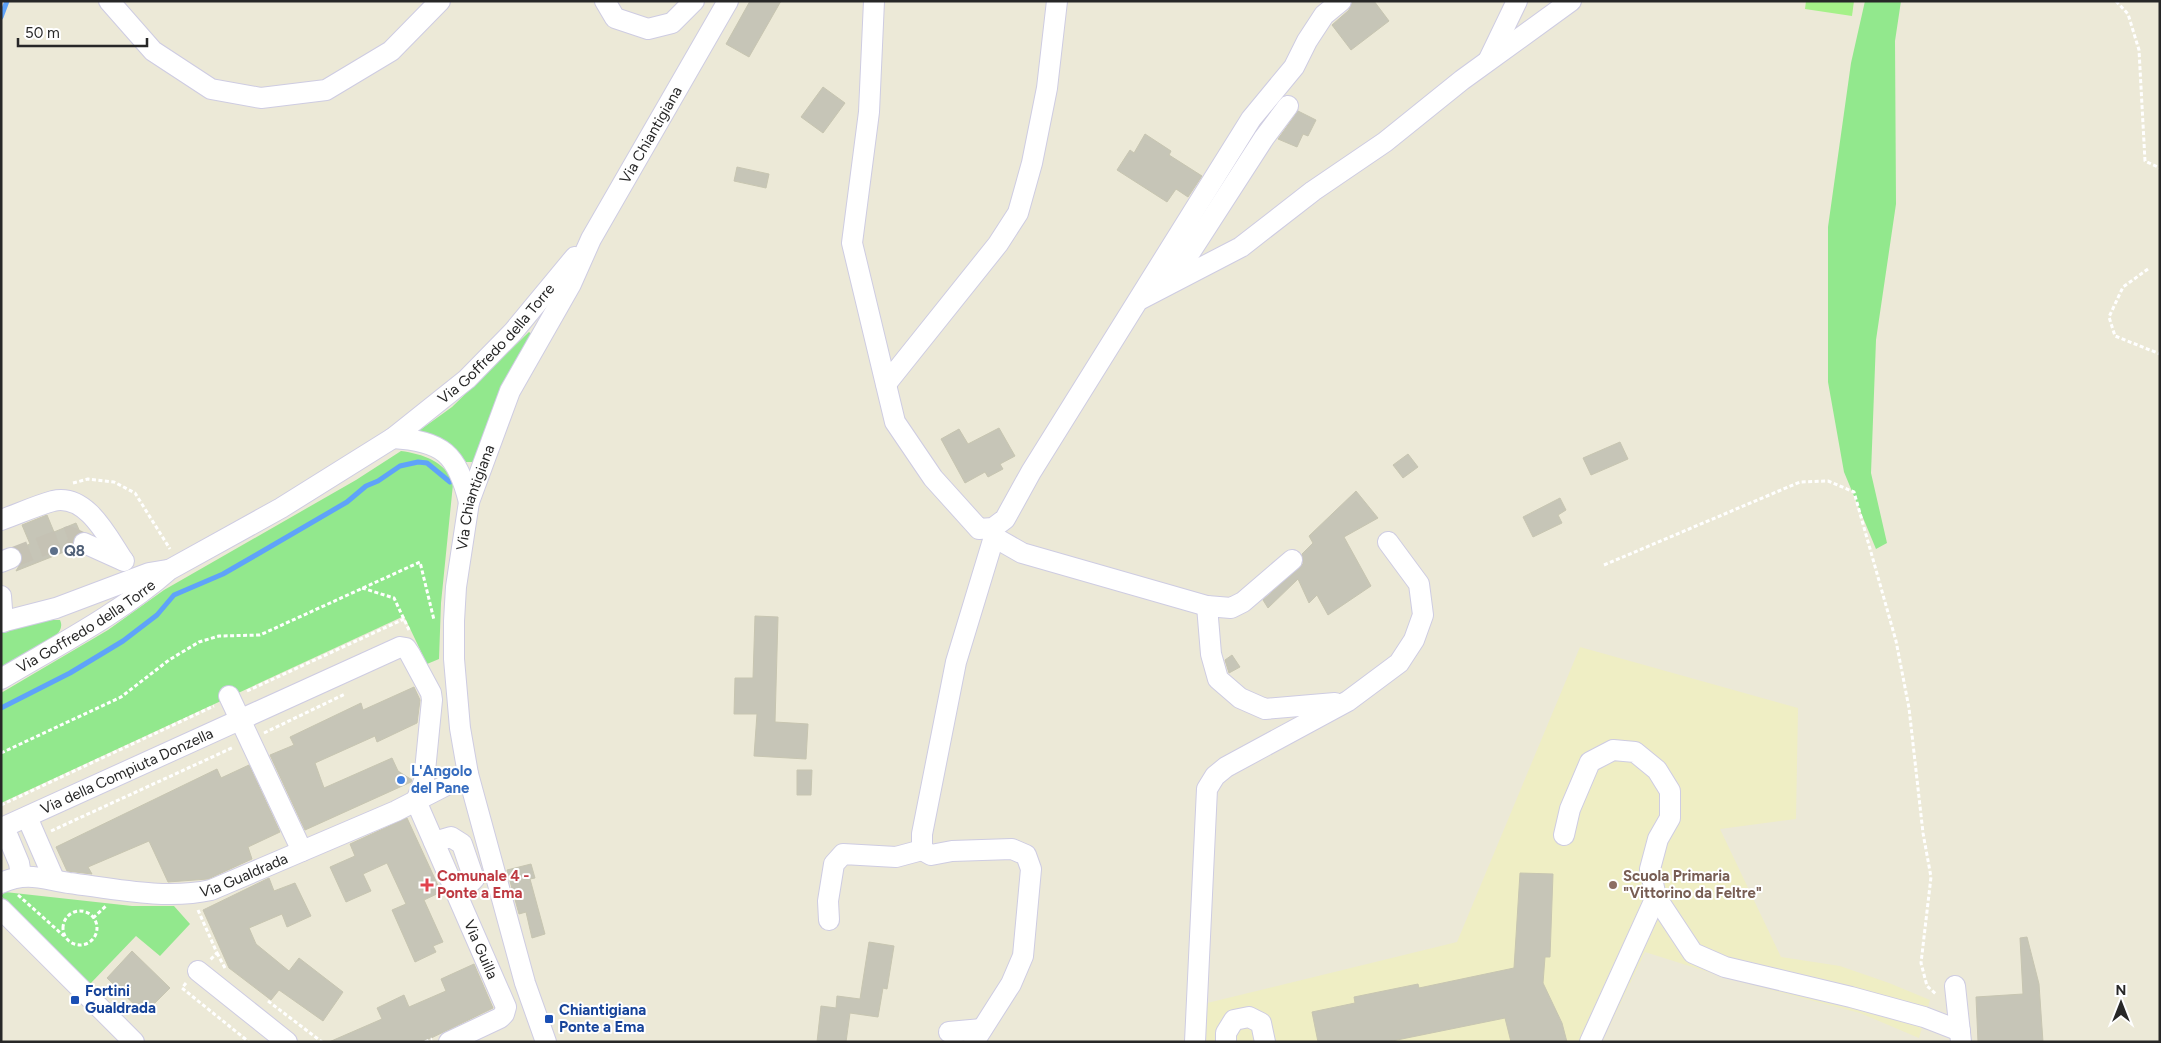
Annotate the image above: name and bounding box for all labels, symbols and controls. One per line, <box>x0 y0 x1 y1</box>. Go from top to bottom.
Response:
scale bar <box>18 15 146 47</box>
text: 50 m <box>25 24 60 42</box>
street label: Via Chiantigiana <box>616 83 686 187</box>
street label: Via Goffredo della Torre <box>434 280 558 408</box>
street label: Via Chiantigiana <box>453 442 498 552</box>
place label: Q8 <box>64 542 85 560</box>
marker: Q8 <box>48 545 60 557</box>
street label: Via Goffredo della Torre <box>13 576 159 677</box>
street label: Via della Compiuta Donzella <box>38 724 216 818</box>
place label: L'Angolo del Pane <box>411 762 472 797</box>
marker: L'Angolo del Pane <box>395 774 407 786</box>
street label: Via Gualdrada <box>198 849 290 901</box>
place label: Comunale 4 - Ponte a Ema <box>437 867 529 902</box>
place label: Scuola Primaria "Vittorino da Feltre" <box>1623 867 1762 902</box>
marker: Comunale 4 - Ponte a Ema <box>421 879 433 891</box>
marker: Scuola Primaria "Vittorino da Feltre" <box>1607 879 1619 891</box>
street label: Via Guilla <box>460 917 502 982</box>
north arrow <box>2096 978 2146 1028</box>
place label: Fortini Gualdrada <box>85 982 156 1017</box>
text: N <box>2116 982 2126 999</box>
marker: Fortini Gualdrada <box>69 994 81 1006</box>
place label: Chiantigiana Ponte a Ema <box>559 1001 646 1036</box>
marker: Chiantigiana Ponte a Ema <box>543 1013 555 1025</box>

